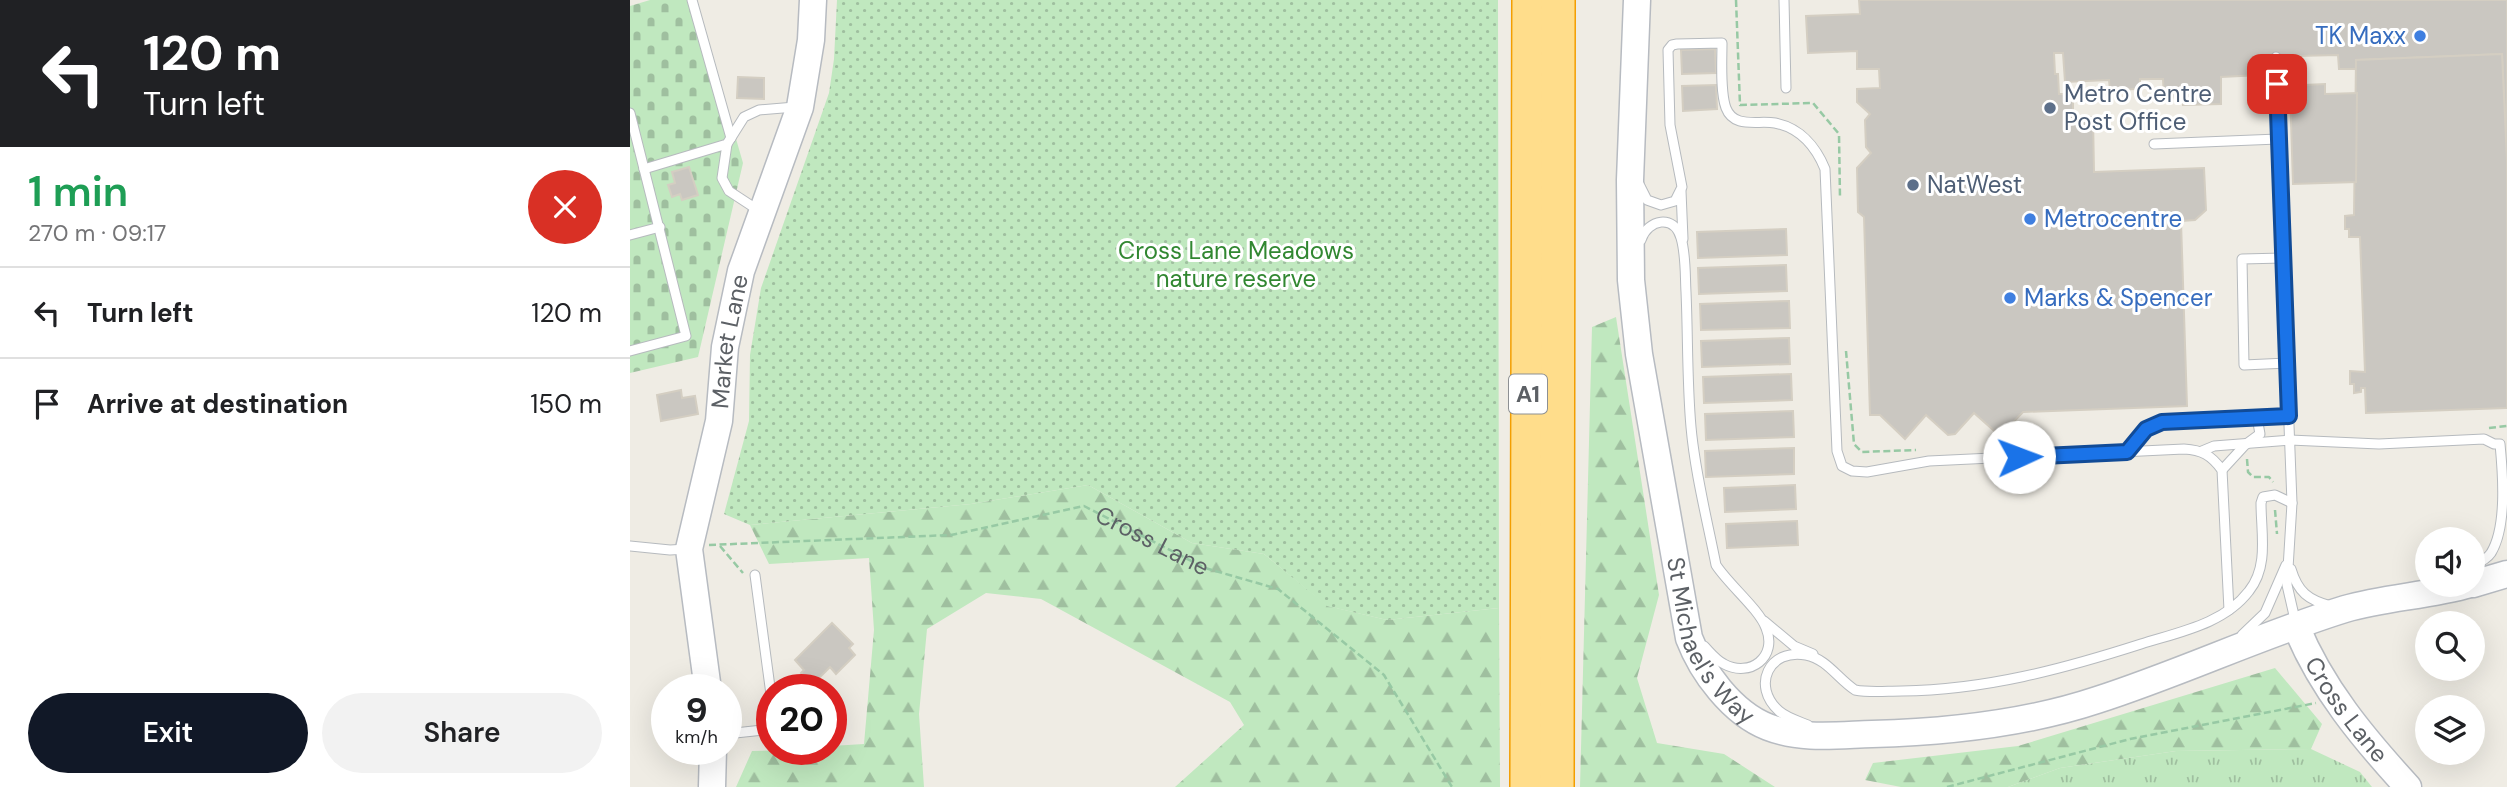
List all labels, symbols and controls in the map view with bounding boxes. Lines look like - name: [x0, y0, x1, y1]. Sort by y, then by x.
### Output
- place label: TK Maxx: [2315, 20, 2406, 51]
- text: 120 m: [143, 21, 281, 85]
- icon: left: [28, 28, 119, 119]
- marker: TK Maxx: [2412, 28, 2428, 44]
- pin: [2247, 54, 2307, 114]
- icon: arrive: [2258, 65, 2296, 103]
- place label: Metro Centre Post Office: [2064, 78, 2212, 137]
- text: Turn left: [143, 83, 265, 125]
- marker: Metro Centre Post Office: [2042, 100, 2058, 116]
- text: 1 min: [28, 164, 128, 219]
- place label: NatWest: [1927, 169, 2022, 200]
- button: close: [528, 170, 602, 244]
- marker: NatWest: [1905, 177, 1921, 193]
- place label: Metrocentre: [2044, 203, 2182, 234]
- marker: Metrocentre: [2022, 211, 2038, 227]
- text: 270 m · 09:17: [28, 218, 166, 248]
- park label: Cross Lane Meadows nature reserve: [1118, 235, 1354, 294]
- street label: Market Lane: [704, 271, 755, 410]
- place label: Marks & Spencer: [2024, 282, 2213, 313]
- marker: Marks & Spencer: [2002, 290, 2018, 306]
- icon: left: [28, 294, 66, 332]
- text: Turn left: [87, 296, 194, 330]
- text: 120 m: [531, 296, 602, 330]
- road number: A1: [1509, 374, 1547, 414]
- icon: arrive: [28, 385, 66, 423]
- text: Arrive at destination: [87, 387, 348, 421]
- text: 150 m: [530, 387, 602, 421]
- position arrow: [1982, 420, 2056, 494]
- street label: Cross Lane: [1090, 499, 1215, 582]
- map controls: [2415, 527, 2485, 765]
- button: sound: [2415, 527, 2485, 597]
- street label: St Michael's Way: [1660, 555, 1761, 731]
- button: search: [2415, 611, 2485, 681]
- street label: Cross Lane: [2298, 651, 2395, 769]
- speed limit sign: 20: [756, 674, 847, 765]
- text: 9: [685, 687, 708, 733]
- button: Exit: [28, 693, 308, 773]
- button: Share: [322, 693, 602, 773]
- button: layers: [2415, 695, 2485, 765]
- text: km/h: [675, 725, 718, 749]

